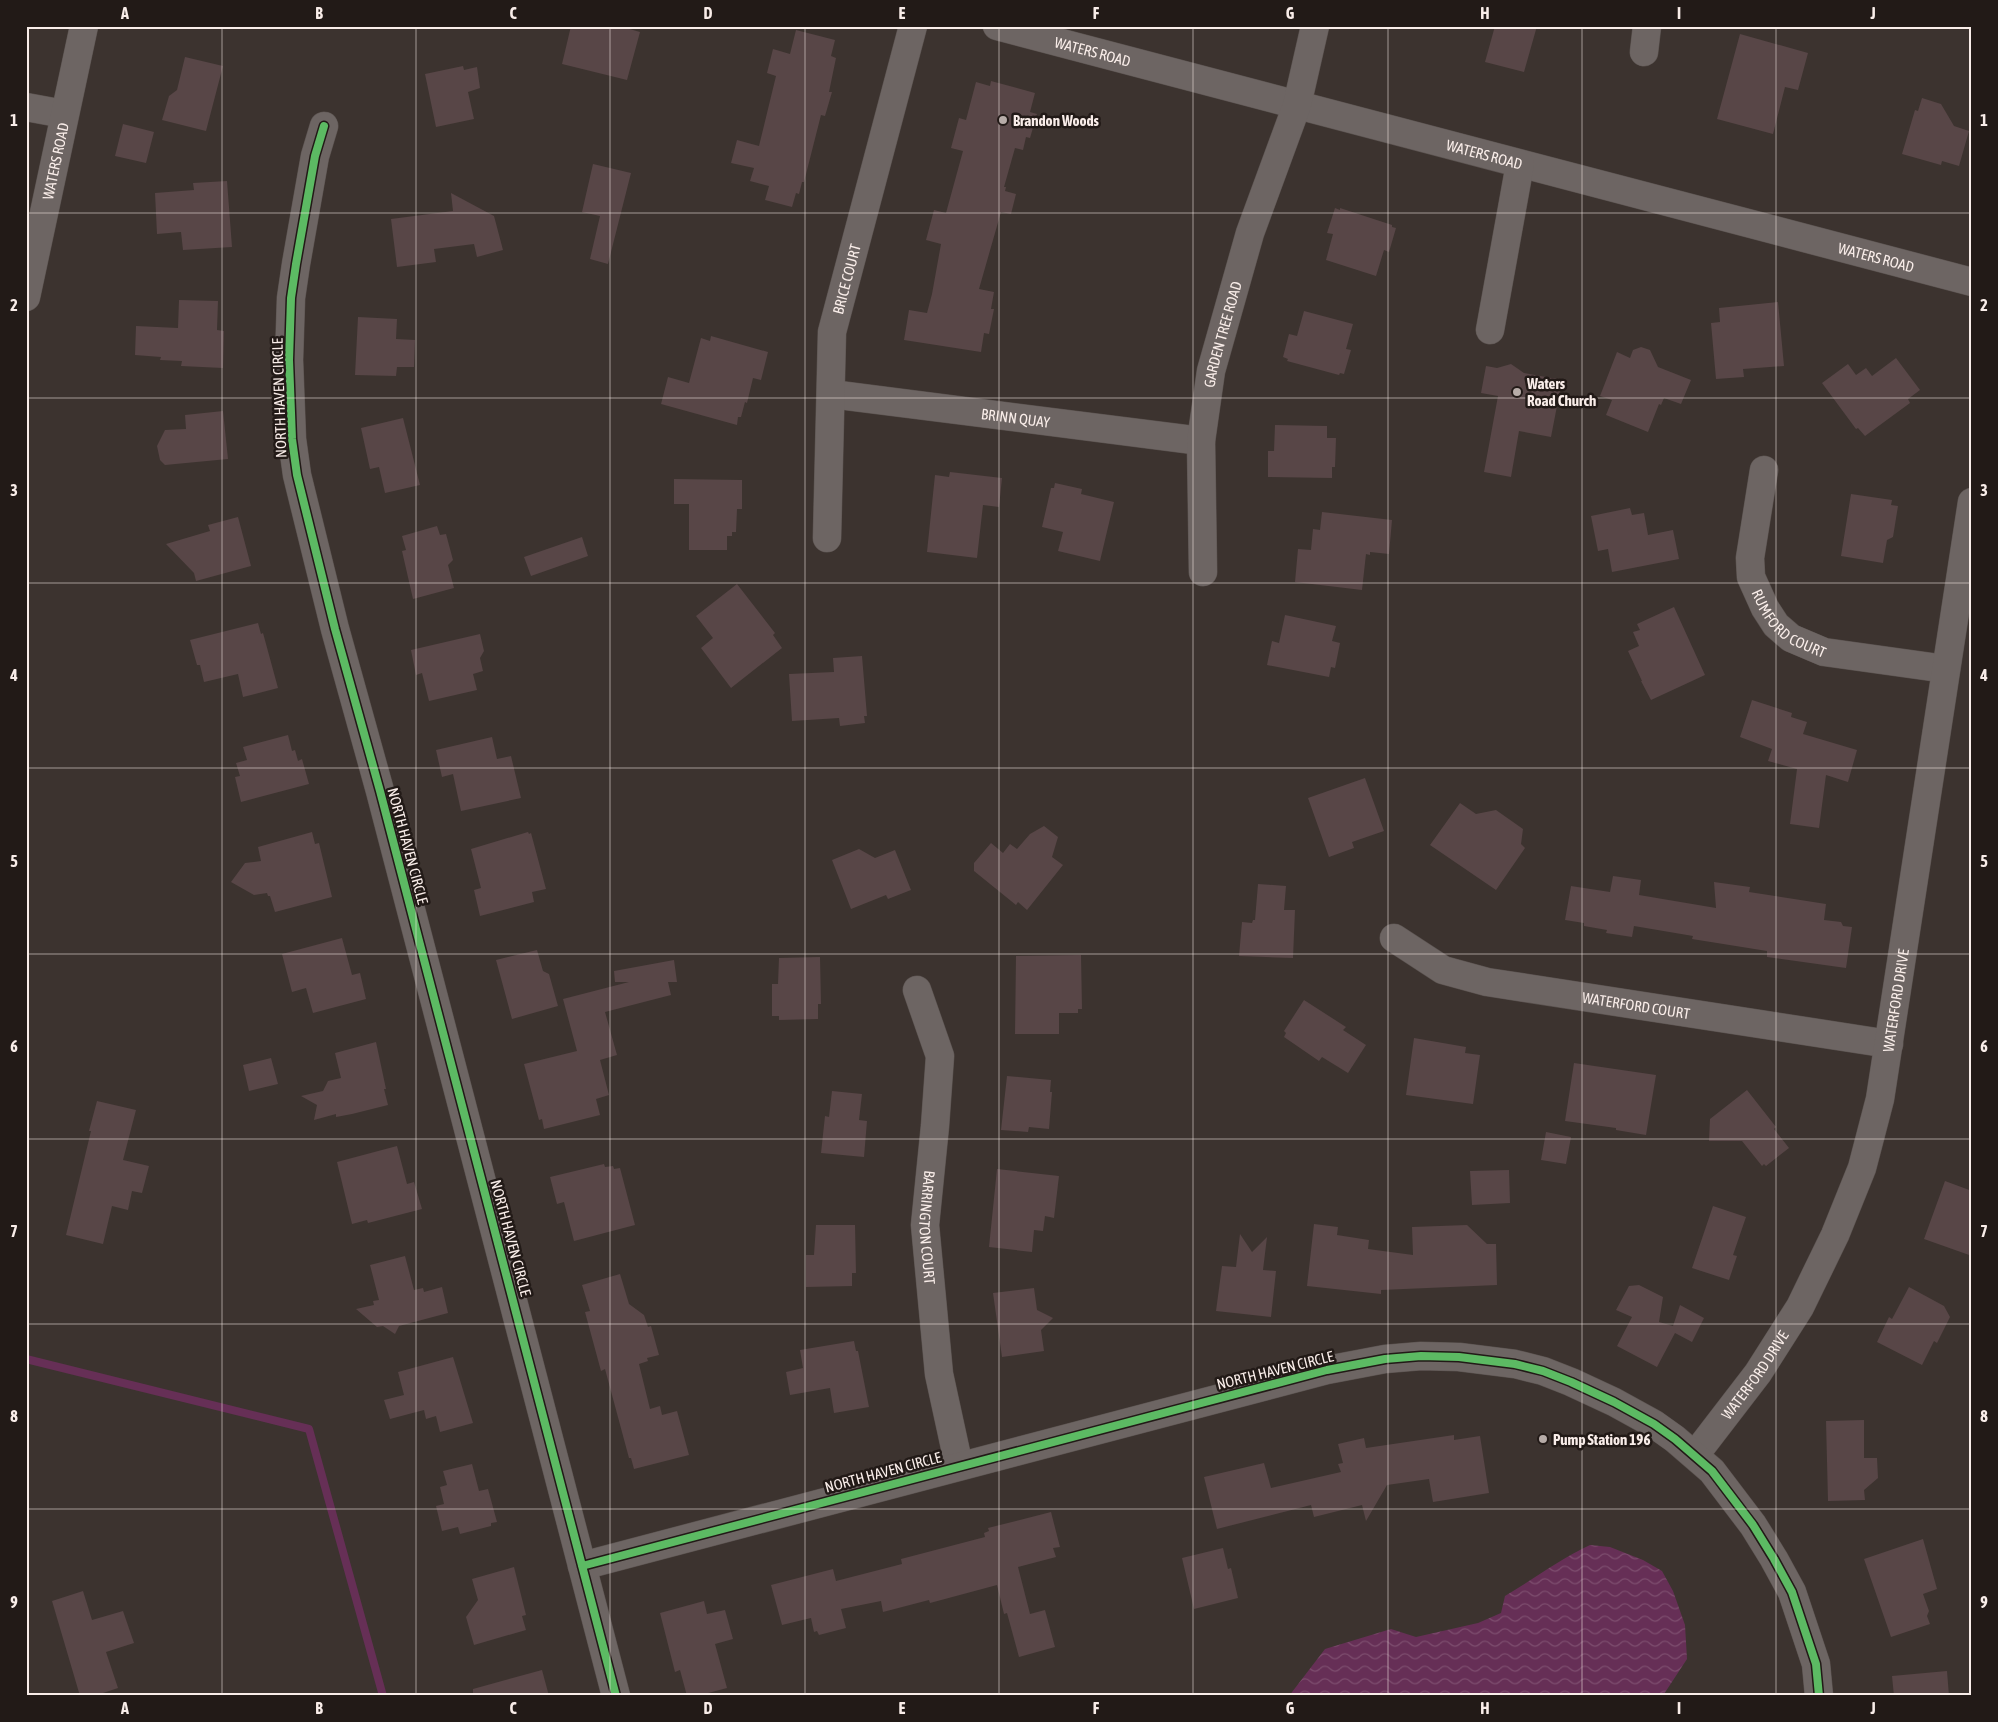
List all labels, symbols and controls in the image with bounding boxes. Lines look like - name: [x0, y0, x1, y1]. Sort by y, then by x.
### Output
- text: A: [120, 4, 129, 22]
- text: B: [315, 4, 323, 22]
- text: C: [509, 4, 517, 22]
- text: D: [704, 4, 713, 22]
- text: E: [899, 4, 906, 22]
- text: F: [1093, 4, 1100, 22]
- text: G: [1286, 4, 1295, 22]
- text: H: [1480, 4, 1490, 22]
- text: I: [1677, 4, 1681, 22]
- text: J: [1869, 4, 1876, 22]
- street label: WATERS ROAD: [1053, 33, 1133, 69]
- text: 1: [10, 111, 18, 129]
- text: 1: [1980, 111, 1988, 129]
- place label: Brandon Woods: [1013, 112, 1100, 129]
- marker: Brandon Woods: [997, 114, 1009, 126]
- street label: WATERS ROAD: [39, 121, 72, 201]
- street label: WATERS ROAD: [1445, 136, 1524, 172]
- street label: WATERS ROAD: [1836, 239, 1916, 275]
- street label: BRICE COURT: [829, 242, 864, 316]
- street label: GARDEN TREE ROAD: [1200, 279, 1244, 388]
- text: 2: [10, 296, 18, 314]
- text: 2: [1980, 296, 1988, 314]
- street label: NORTH HAVEN CIRCLE: [268, 337, 290, 458]
- place label: Waters Road Church: [1526, 375, 1596, 409]
- marker: Waters Road Church: [1511, 386, 1523, 398]
- street label: BRINN QUAY: [980, 405, 1051, 430]
- text: 3: [10, 481, 18, 499]
- text: 3: [1980, 481, 1988, 499]
- street label: RUMFORD COURT: [1749, 586, 1829, 661]
- text: 4: [9, 666, 18, 684]
- text: 4: [1979, 666, 1988, 684]
- street label: NORTH HAVEN CIRCLE: [384, 786, 432, 907]
- text: 5: [10, 852, 18, 870]
- text: 5: [1980, 852, 1988, 870]
- street label: WATERFORD DRIVE: [1879, 947, 1912, 1053]
- street label: WATERFORD COURT: [1581, 988, 1692, 1022]
- text: 6: [10, 1037, 18, 1055]
- text: 6: [1980, 1037, 1988, 1055]
- street label: BARRINGTON COURT: [916, 1170, 939, 1286]
- street label: NORTH HAVEN CIRCLE: [487, 1178, 535, 1299]
- text: 7: [10, 1222, 18, 1240]
- text: 7: [1980, 1222, 1988, 1240]
- street label: WATERFORD DRIVE: [1717, 1327, 1792, 1422]
- street label: NORTH HAVEN CIRCLE: [1215, 1347, 1336, 1393]
- text: 8: [10, 1407, 18, 1425]
- text: 8: [1980, 1407, 1988, 1425]
- place label: Pump Station 196: [1553, 1431, 1650, 1448]
- marker: Pump Station 196: [1537, 1433, 1549, 1445]
- street label: NORTH HAVEN CIRCLE: [823, 1448, 944, 1496]
- text: 9: [10, 1593, 18, 1611]
- text: 9: [1980, 1593, 1988, 1611]
- text: A: [120, 1699, 129, 1717]
- text: B: [315, 1699, 323, 1717]
- text: C: [509, 1699, 517, 1717]
- text: D: [704, 1699, 713, 1717]
- text: E: [899, 1699, 906, 1717]
- text: F: [1093, 1699, 1100, 1717]
- text: G: [1286, 1699, 1295, 1717]
- text: H: [1480, 1699, 1490, 1717]
- text: I: [1677, 1699, 1681, 1717]
- text: J: [1869, 1699, 1876, 1717]

